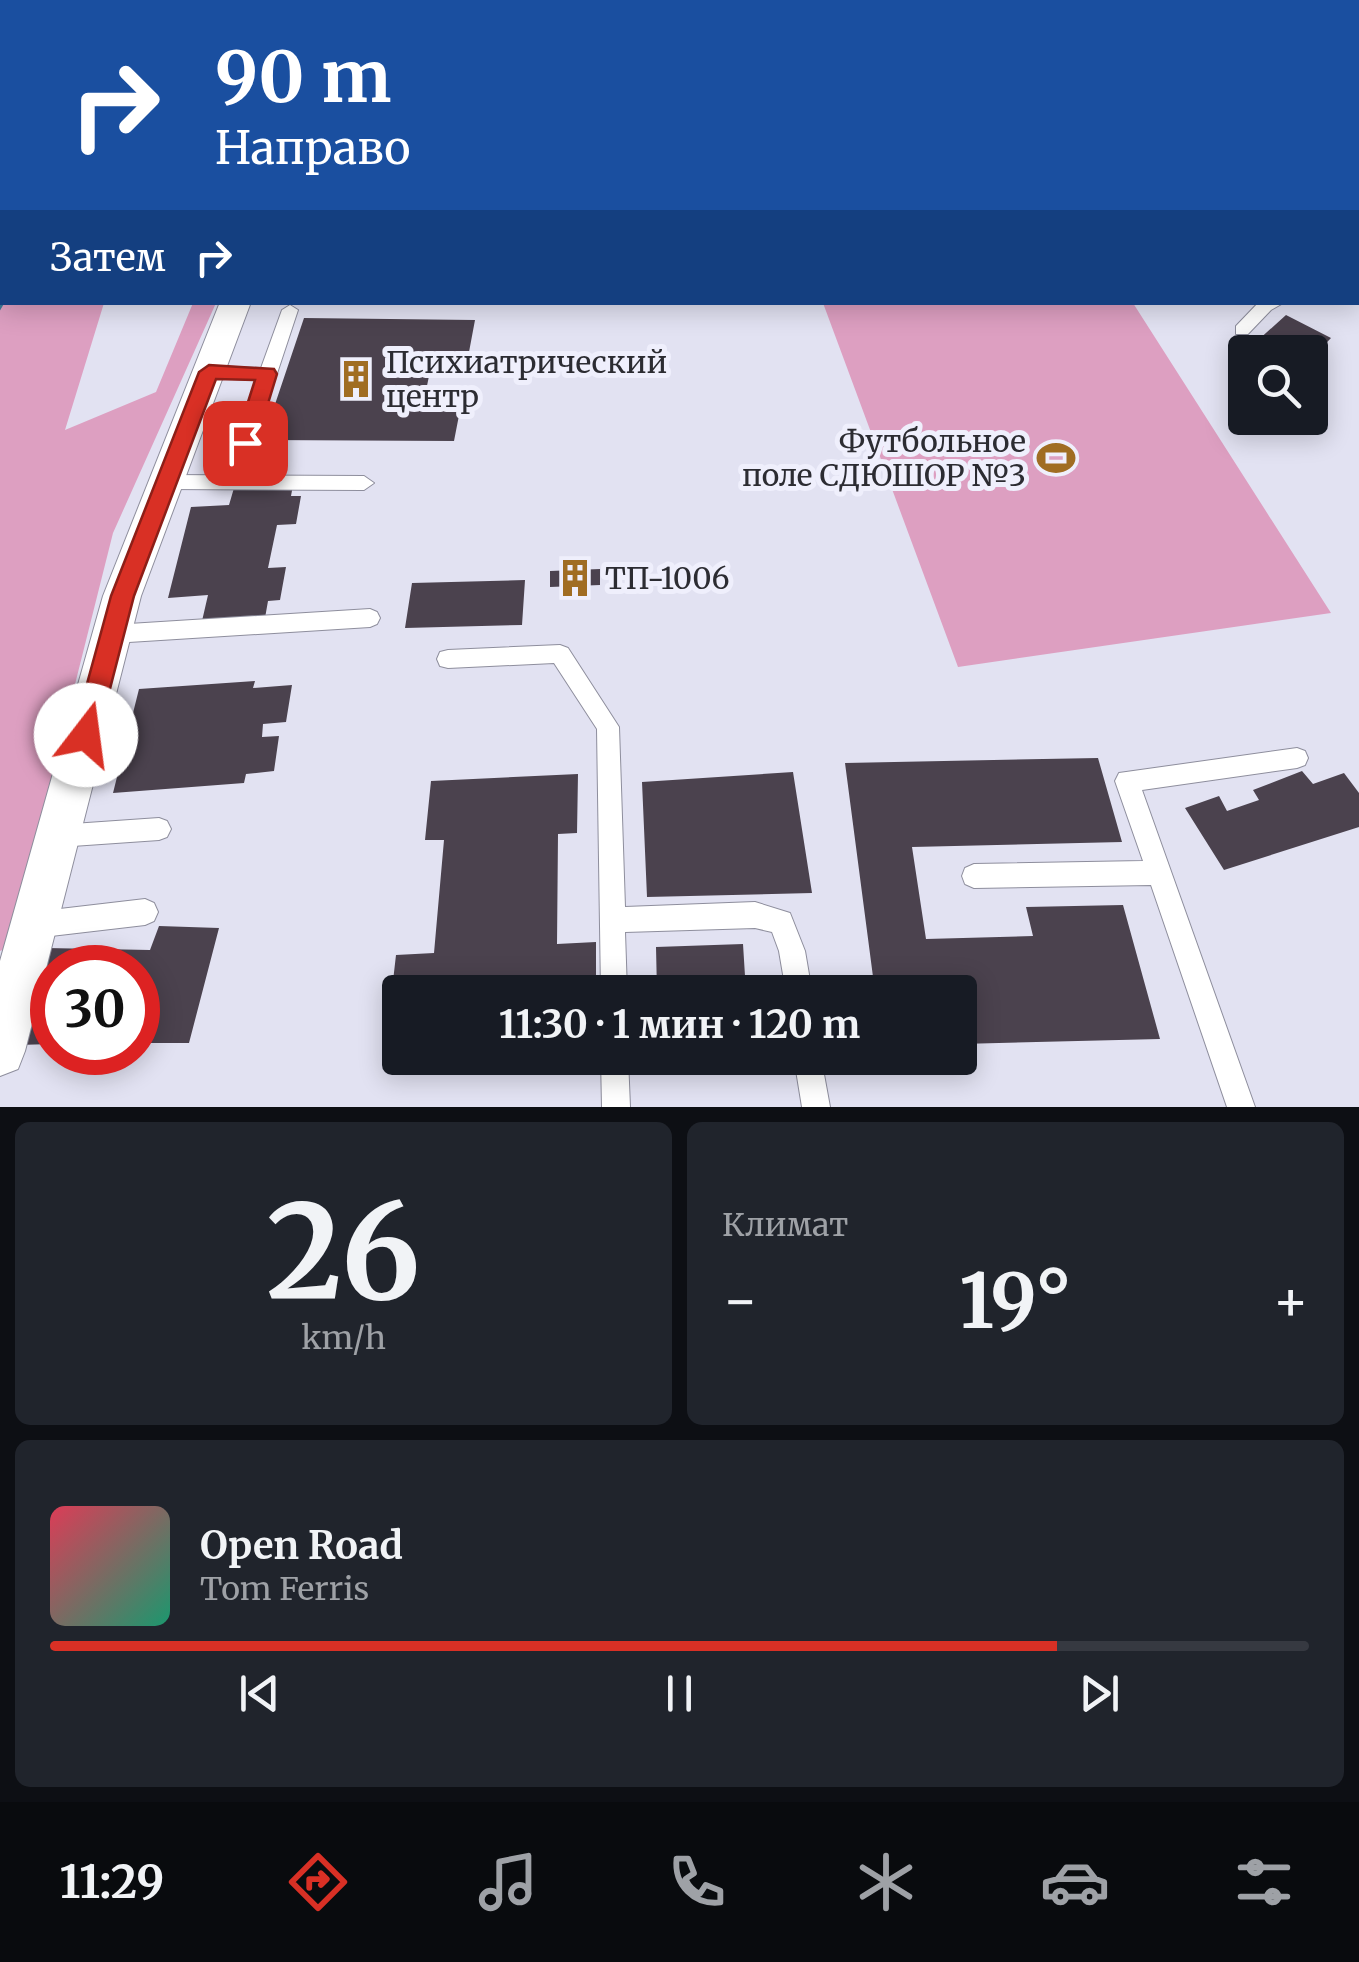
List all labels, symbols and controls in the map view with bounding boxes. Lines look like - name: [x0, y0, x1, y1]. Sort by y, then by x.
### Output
- text: 90 m: [215, 33, 392, 121]
- icon: right: [50, 40, 180, 170]
- text: Направо: [215, 120, 411, 176]
- icon: right: [186, 230, 241, 285]
- text: Затем: [50, 234, 166, 281]
- map controls: [1228, 335, 1328, 435]
- button: search: [1228, 335, 1328, 435]
- place label: Психиатрический центр: [386, 343, 667, 415]
- building icon: Психиатрический центр: [335, 358, 377, 400]
- pin: [203, 401, 288, 486]
- icon: arrive: [218, 416, 273, 471]
- place label: Футбольное поле СДЮШОР №3: [742, 422, 1026, 494]
- sports icon: Футбольное поле СДЮШОР №3: [1035, 437, 1077, 479]
- building icon: ТП-1006: [554, 557, 596, 599]
- place label: ТП-1006: [605, 559, 730, 597]
- position arrow: [34, 683, 138, 787]
- speed limit sign: 30: [30, 945, 160, 1075]
- text: 11:30 · 1 мин · 120 m: [499, 1001, 860, 1048]
- text: 26: [266, 1171, 421, 1334]
- text: Климат: [722, 1205, 848, 1245]
- text: 19°: [959, 1254, 1072, 1348]
- text: −: [722, 1266, 759, 1335]
- text: +: [1272, 1266, 1309, 1335]
- text: km/h: [301, 1318, 386, 1358]
- text: Open Road: [200, 1522, 403, 1569]
- text: Tom Ferris: [200, 1569, 369, 1609]
- icon: previous: [232, 1666, 287, 1721]
- icon: pause: [652, 1666, 707, 1721]
- icon: next: [1072, 1666, 1127, 1721]
- icon: directions: [283, 1847, 353, 1917]
- icon: music: [473, 1847, 543, 1917]
- icon: phone: [662, 1847, 732, 1917]
- icon: climate: [851, 1847, 921, 1917]
- icon: car: [1040, 1847, 1110, 1917]
- icon: filters: [1229, 1847, 1299, 1917]
- text: 11:29: [60, 1854, 164, 1910]

